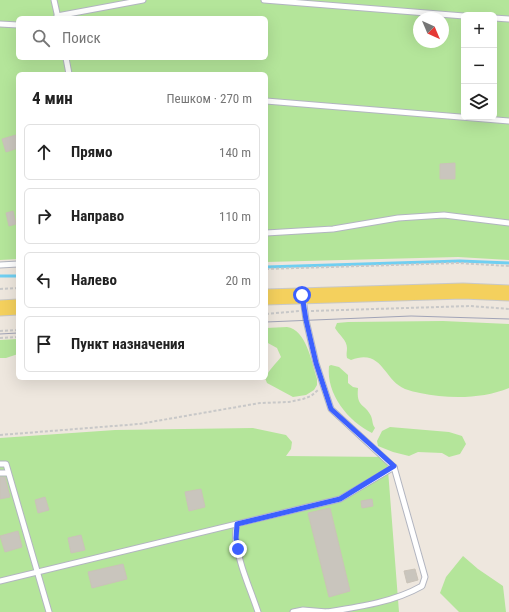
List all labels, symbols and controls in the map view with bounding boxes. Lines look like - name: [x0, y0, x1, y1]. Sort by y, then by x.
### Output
- north arrow: [413, 12, 449, 48]
- map controls: [461, 12, 497, 120]
- button: +: [461, 12, 497, 48]
- search box: [16, 16, 268, 60]
- icon: search: [30, 27, 52, 49]
- text: Поиск: [62, 29, 101, 47]
- button: −: [461, 48, 497, 84]
- button: layers: [461, 84, 497, 120]
- text: 4 мин: [32, 88, 73, 108]
- text: Пешком · 270 m: [166, 91, 252, 106]
- icon: ahead: [33, 141, 55, 163]
- text: Прямо: [71, 143, 112, 161]
- text: 140 m: [219, 145, 251, 160]
- icon: right: [33, 205, 55, 227]
- text: Направо: [71, 207, 124, 225]
- text: 110 m: [219, 209, 251, 224]
- icon: left: [33, 269, 55, 291]
- text: Налево: [71, 271, 117, 289]
- text: 20 m: [225, 273, 251, 288]
- route start: [293, 286, 311, 304]
- icon: arrive: [33, 333, 55, 355]
- text: Пункт назначения: [71, 335, 185, 353]
- route end: [229, 540, 247, 558]

